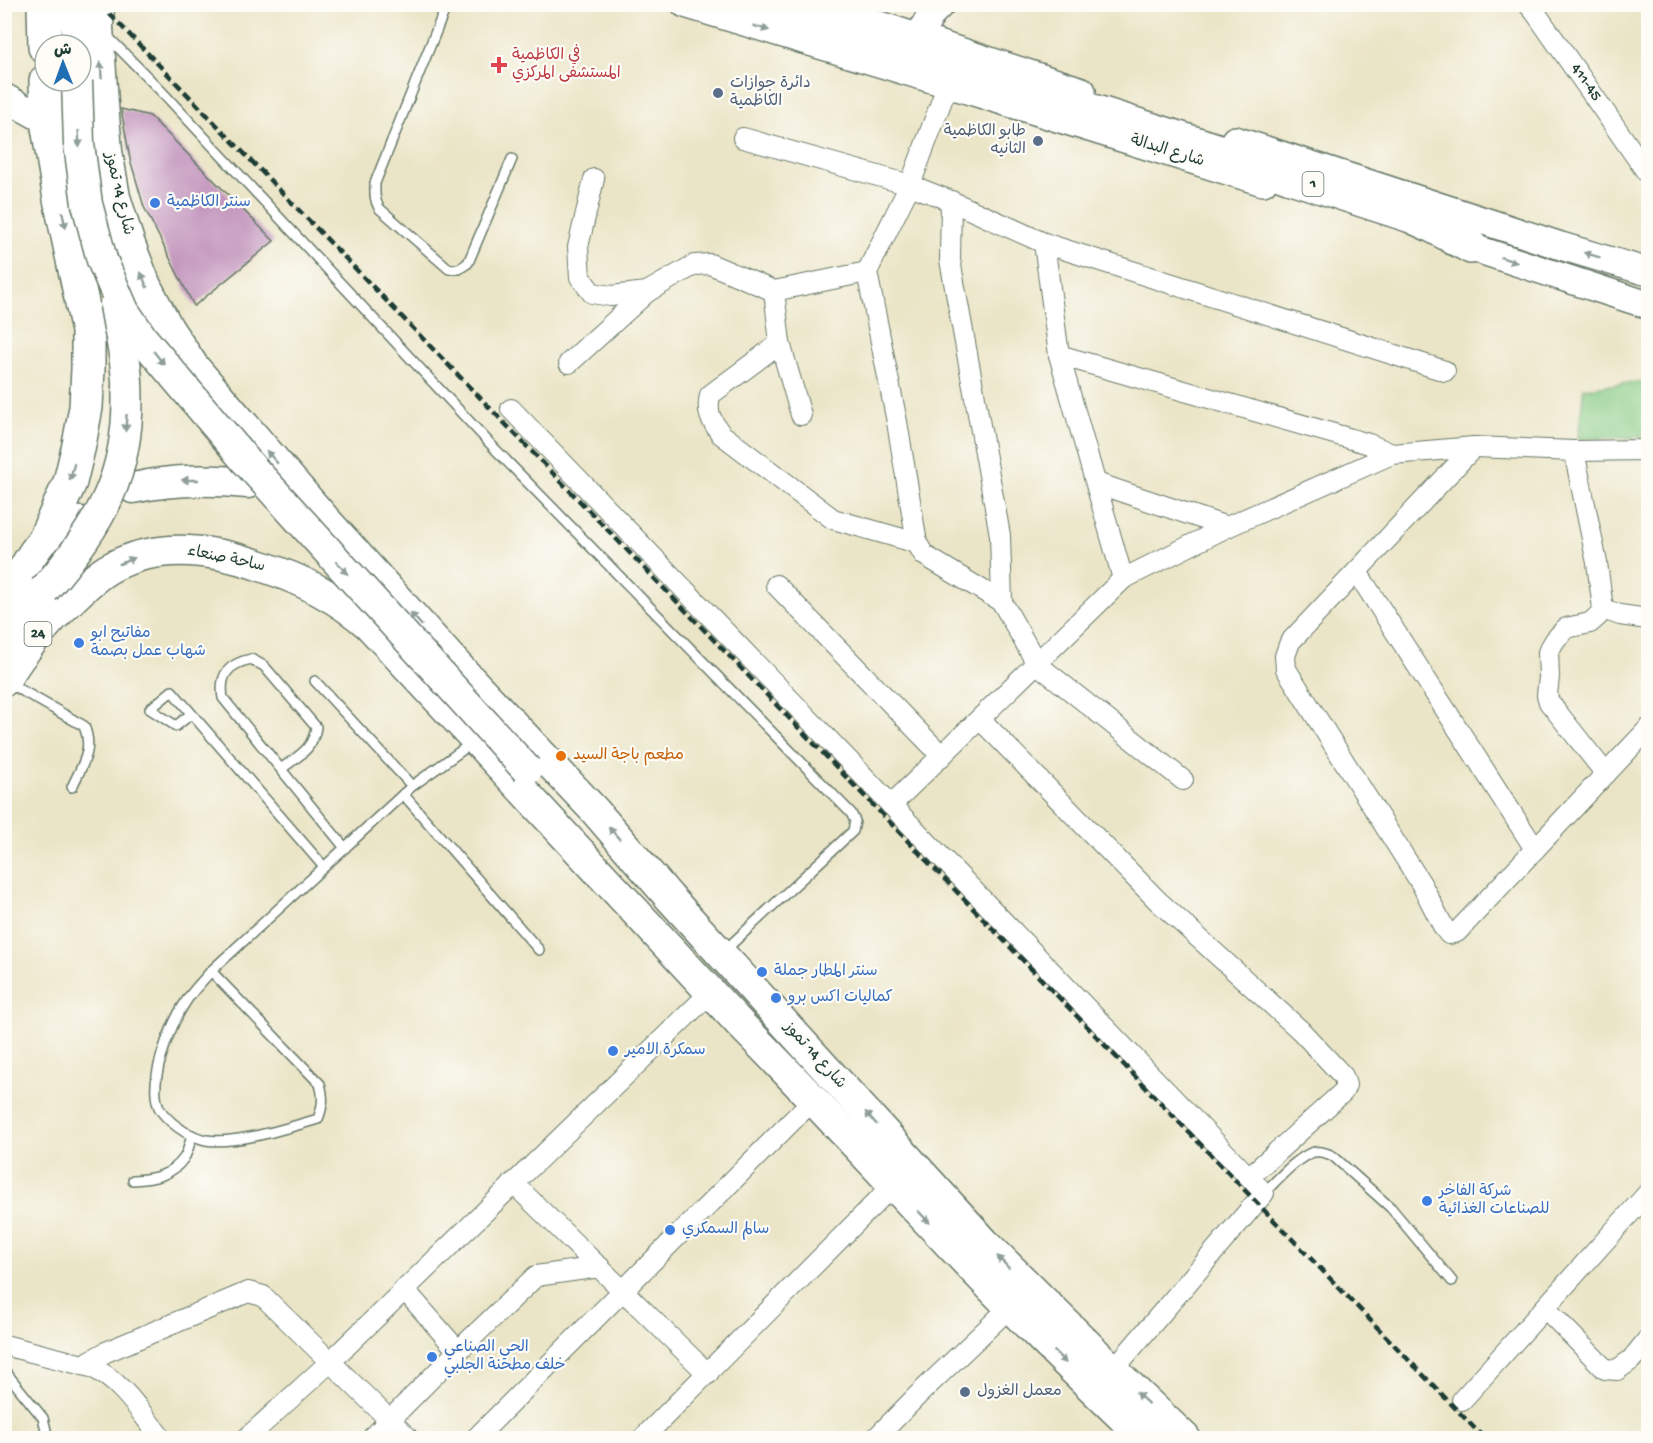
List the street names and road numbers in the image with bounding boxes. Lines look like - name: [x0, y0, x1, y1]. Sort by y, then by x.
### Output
- street label: 411-45: [1565, 61, 1605, 105]
- street label: شارع البدالة: [1128, 131, 1207, 172]
- street label: شارع 14 تموز: [99, 149, 137, 237]
- road number: 1: [1302, 172, 1324, 196]
- street label: ساحة صنعاء: [185, 542, 267, 578]
- road number: 24: [24, 622, 51, 646]
- street label: شارع 14 تموز: [777, 1017, 849, 1094]

